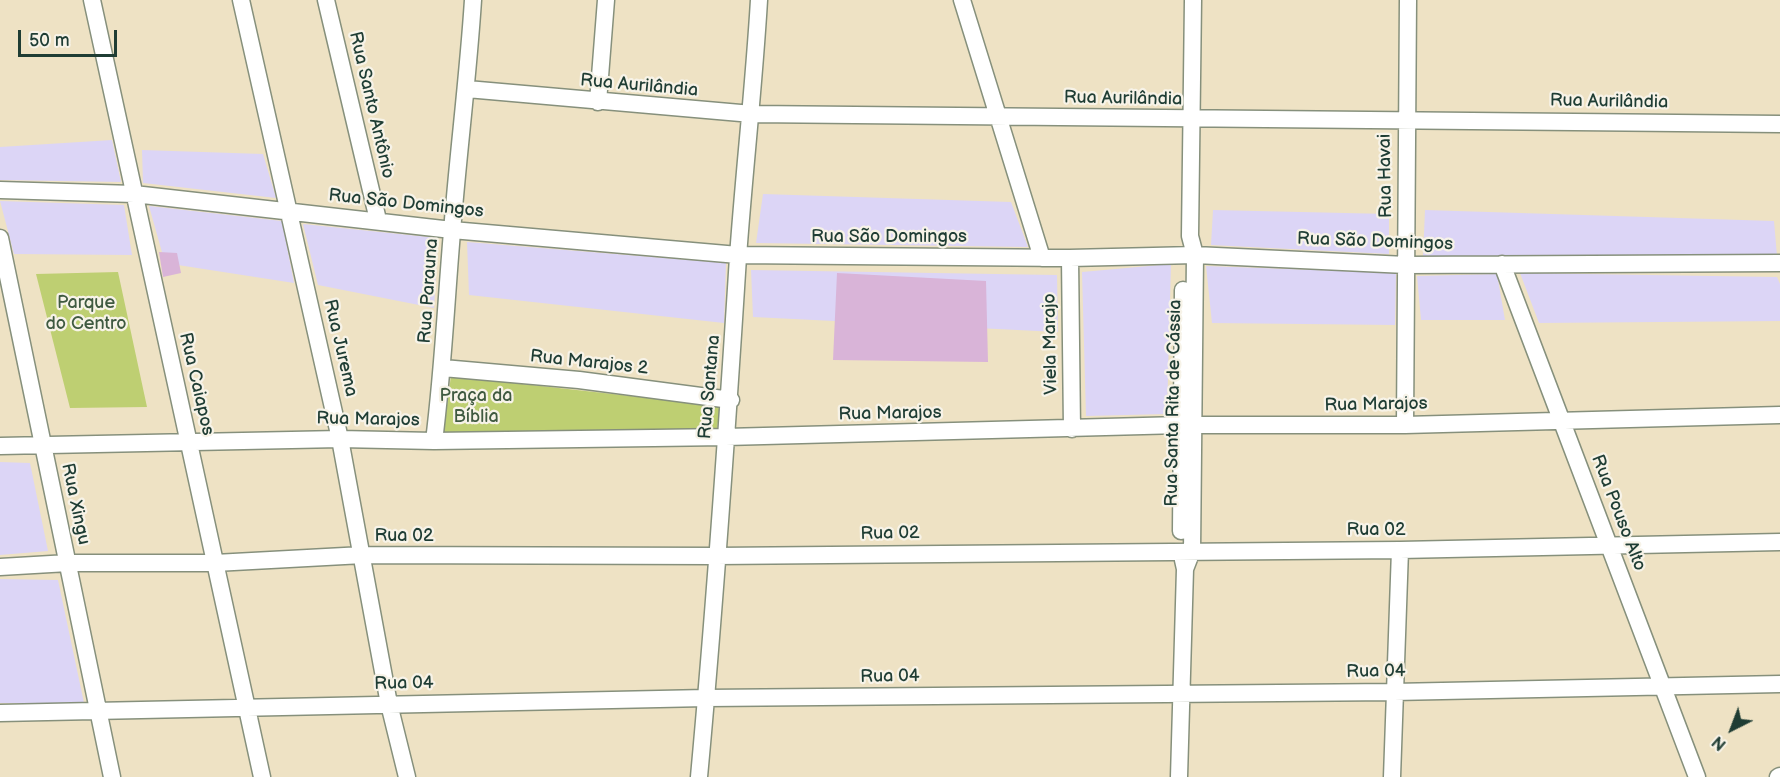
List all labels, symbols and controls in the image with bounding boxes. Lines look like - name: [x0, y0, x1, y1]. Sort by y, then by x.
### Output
- scale bar: [21, 18, 120, 56]
- street label: Rua Santo Antônio: [344, 29, 398, 181]
- text: 50 m: [29, 30, 70, 51]
- street label: Rua Aurilândia: [579, 70, 699, 102]
- street label: Rua Aurilândia: [1064, 87, 1182, 111]
- street label: Rua Aurilândia: [1550, 90, 1668, 114]
- street label: Rua Havai: [1374, 134, 1398, 218]
- street label: Rua São Domingos: [327, 185, 485, 223]
- street label: Rua São Domingos: [811, 226, 967, 248]
- street label: Rua São Domingos: [1297, 228, 1453, 256]
- street label: Rua Parauna: [415, 238, 443, 344]
- park label: Parque do Centro: [46, 292, 126, 334]
- street label: Viela Marajo: [1039, 293, 1063, 395]
- street label: Rua Jurema: [318, 297, 362, 399]
- street label: Rua Santa Rita de Cássia: [1161, 299, 1187, 507]
- street label: Rua Caiapos: [174, 330, 218, 438]
- street label: Rua Santana: [695, 334, 725, 440]
- street label: Rua Marajos 2: [529, 346, 649, 380]
- park label: Praça da Bíblia: [440, 385, 512, 428]
- street label: Rua Marajos: [1324, 393, 1428, 417]
- street label: Rua Marajos: [838, 402, 942, 426]
- street label: Rua Marajos: [316, 408, 420, 432]
- street label: Rua Pouso Alto: [1586, 452, 1650, 574]
- street label: Rua Xingu: [56, 461, 94, 547]
- street label: Rua 02: [1346, 519, 1406, 541]
- street label: Rua 02: [860, 523, 920, 545]
- street label: Rua 02: [374, 525, 434, 547]
- street label: Rua 04: [1346, 661, 1406, 683]
- street label: Rua 04: [860, 666, 920, 688]
- street label: Rua 04: [374, 673, 434, 695]
- north arrow: [1702, 699, 1762, 759]
- text: N: [1709, 732, 1730, 754]

